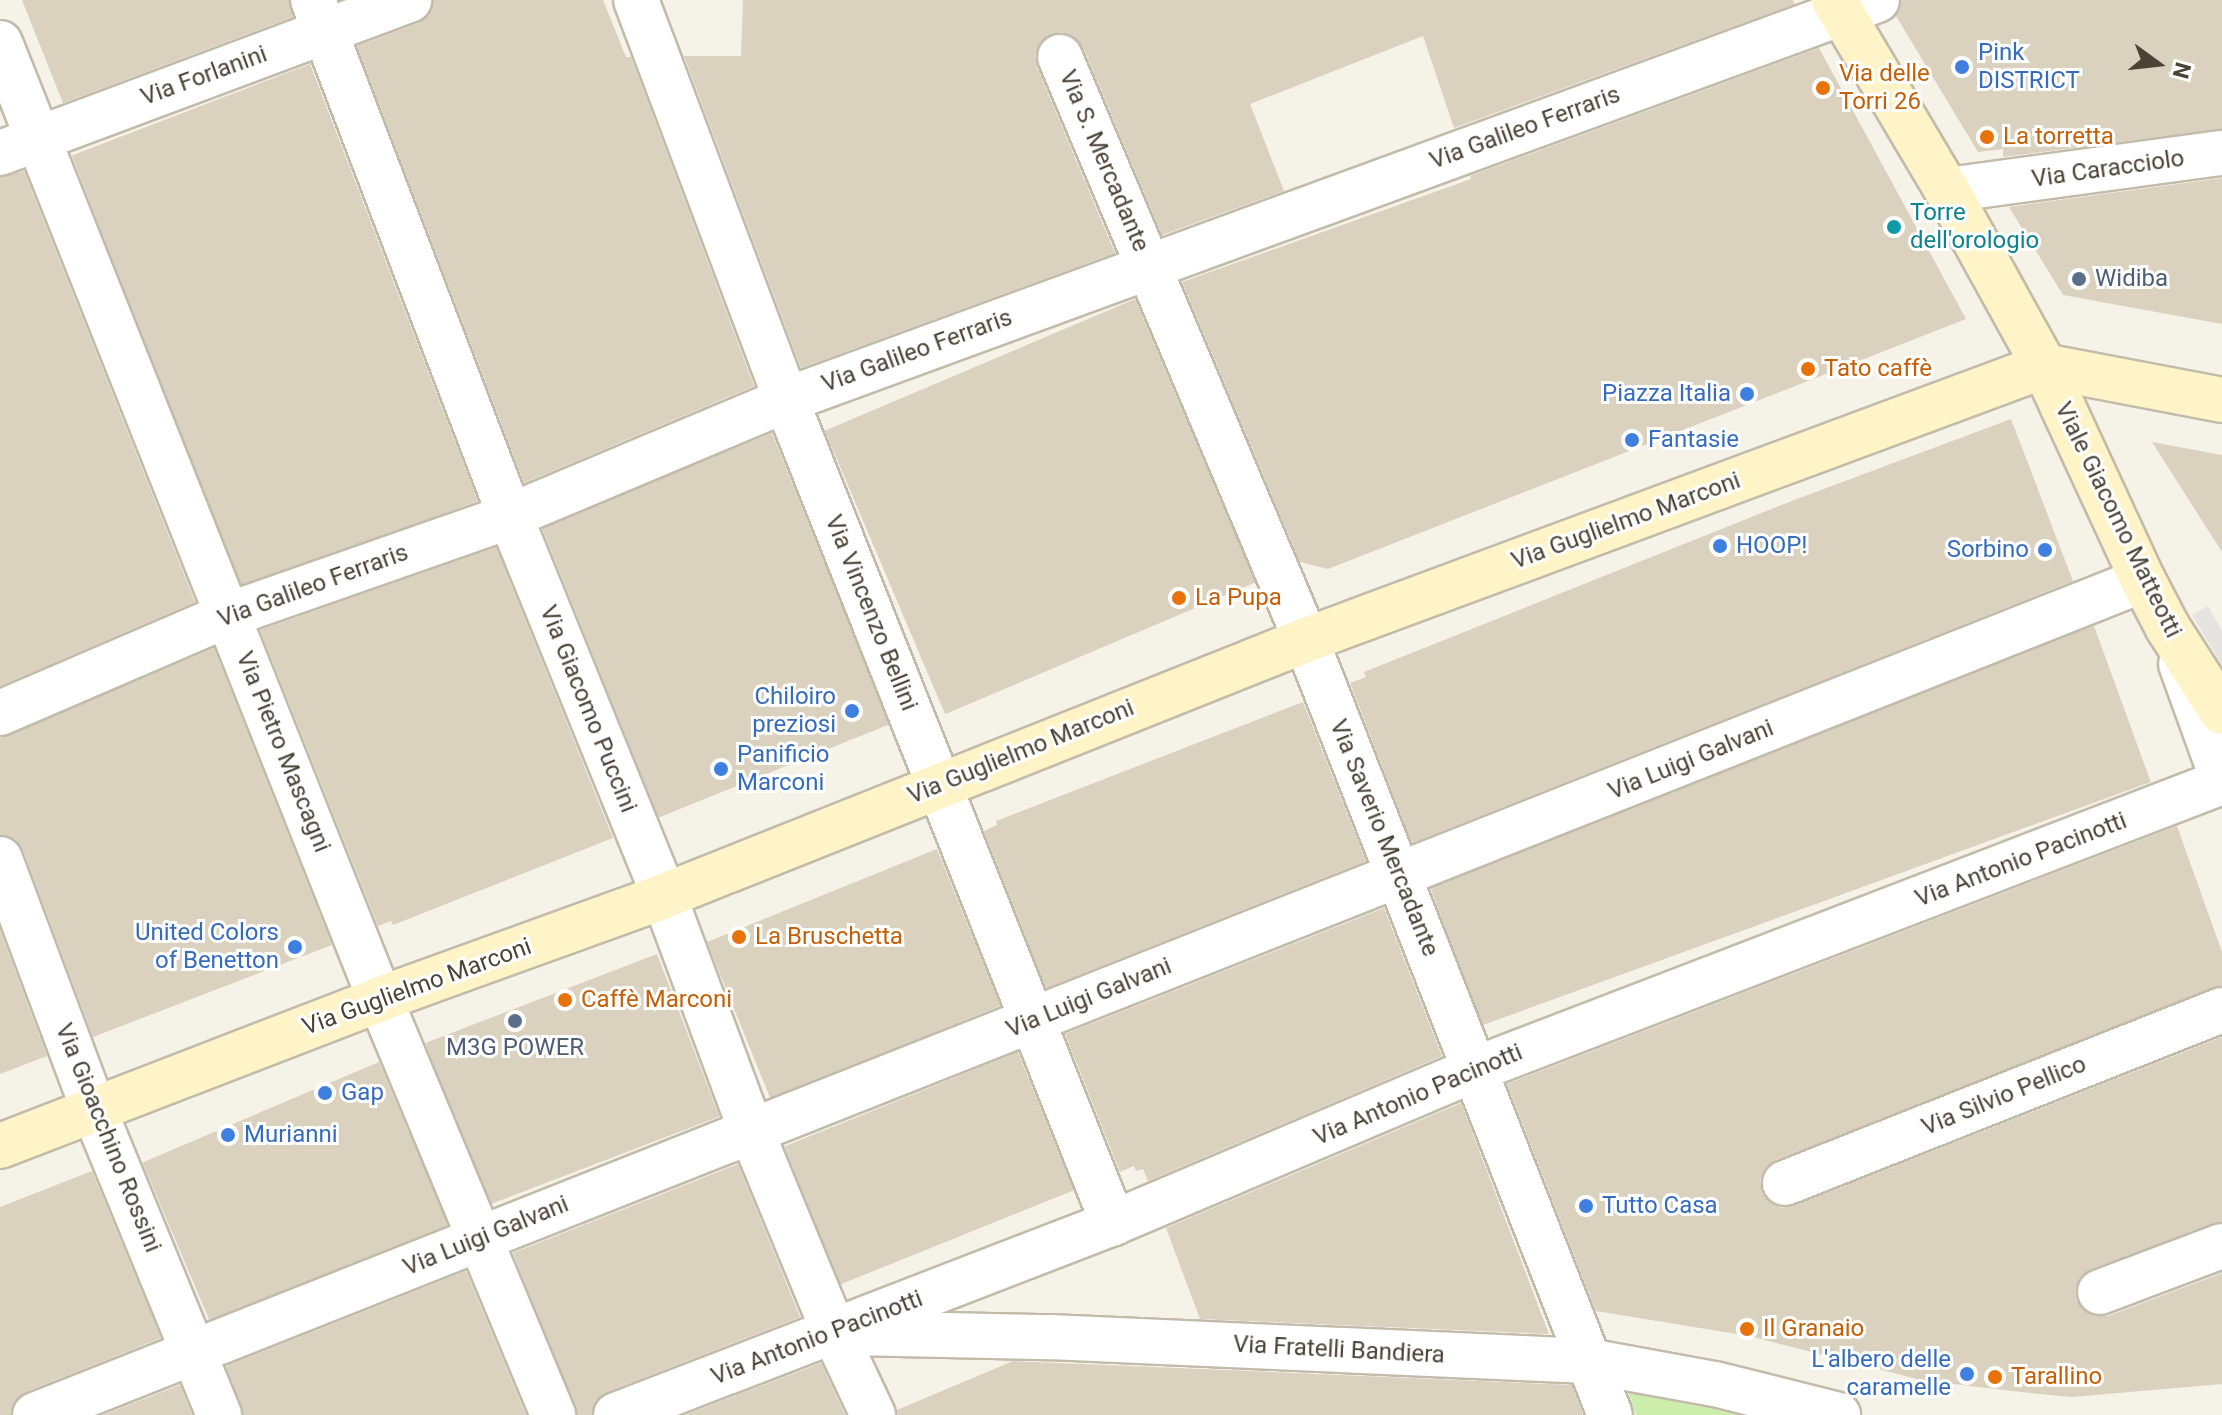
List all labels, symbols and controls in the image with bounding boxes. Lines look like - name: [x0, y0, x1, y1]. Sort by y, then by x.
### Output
- north arrow: [2118, 24, 2198, 104]
- place label: Pink DISTRICT: [1978, 39, 2080, 95]
- street label: Via Forlanini: [137, 40, 271, 112]
- marker: Pink DISTRICT: [1953, 58, 1971, 76]
- place label: Via delle Torri 26: [1839, 60, 1930, 116]
- text: N: [2168, 60, 2196, 81]
- street label: Via S. Mercadante: [1053, 66, 1155, 256]
- marker: Via delle Torri 26: [1814, 79, 1832, 97]
- street label: Via Galileo Ferraris: [1426, 80, 1624, 176]
- place label: La torretta: [2003, 123, 2114, 151]
- marker: La torretta: [1978, 128, 1996, 146]
- street label: Via Caracciolo: [2030, 144, 2186, 194]
- place label: Torre dell'orologio: [1910, 199, 2039, 255]
- marker: Torre dell'orologio: [1885, 218, 1903, 236]
- place label: Widiba: [2095, 265, 2168, 293]
- marker: Widiba: [2070, 270, 2088, 288]
- street label: Via Galileo Ferraris: [818, 303, 1016, 399]
- place label: Tato caffè: [1824, 355, 1932, 383]
- marker: Tato caffè: [1799, 360, 1817, 378]
- place label: Piazza Italia: [1602, 380, 1731, 408]
- marker: Piazza Italia: [1738, 385, 1756, 403]
- street label: Viale Giacomo Matteotti: [2048, 398, 2188, 642]
- place label: Fantasie: [1648, 426, 1739, 454]
- marker: Fantasie: [1623, 431, 1641, 449]
- street label: Via Guglielmo Marconi: [1508, 466, 1744, 576]
- street label: Via Vincenzo Bellini: [819, 511, 923, 715]
- place label: HOOP!: [1736, 532, 1807, 560]
- place label: Sorbino: [1947, 536, 2029, 564]
- marker: HOOP!: [1711, 537, 1729, 555]
- street label: Via Galileo Ferraris: [214, 538, 412, 634]
- marker: Sorbino: [2036, 541, 2054, 559]
- place label: La Pupa: [1195, 584, 1282, 612]
- marker: La Pupa: [1170, 589, 1188, 607]
- street label: Via Giacomo Puccini: [533, 601, 643, 817]
- street label: Via Pietro Mascagni: [230, 647, 336, 857]
- place label: Chiloiro preziosi: [752, 683, 836, 739]
- street label: Via Guglielmo Marconi: [904, 693, 1138, 811]
- marker: Chiloiro preziosi: [843, 702, 861, 720]
- street label: Via Luigi Galvani: [1604, 714, 1778, 806]
- street label: Via Saverio Mercadante: [1323, 715, 1445, 961]
- place label: Panificio Marconi: [737, 741, 830, 797]
- marker: Panificio Marconi: [712, 760, 730, 778]
- street label: Via Antonio Pacinotti: [1911, 806, 2131, 914]
- place label: United Colors of Benetton: [135, 919, 279, 975]
- place label: La Bruschetta: [755, 923, 903, 951]
- marker: La Bruschetta: [730, 928, 748, 946]
- street label: Via Guglielmo Marconi: [299, 932, 535, 1042]
- marker: United Colors of Benetton: [286, 938, 304, 956]
- street label: Via Luigi Galvani: [1002, 952, 1176, 1044]
- place label: Caffè Marconi: [581, 986, 732, 1014]
- marker: Caffè Marconi: [556, 991, 574, 1009]
- marker: M3G POWER: [506, 1012, 524, 1030]
- street label: Via Gioacchino Rossini: [49, 1019, 167, 1257]
- place label: M3G POWER: [446, 1034, 584, 1062]
- street label: Via Antonio Pacinotti: [1309, 1038, 1527, 1152]
- street label: Via Silvio Pellico: [1918, 1050, 2090, 1142]
- place label: Gap: [341, 1079, 384, 1107]
- marker: Gap: [316, 1084, 334, 1102]
- place label: Murianni: [244, 1121, 338, 1149]
- marker: Murianni: [219, 1126, 237, 1144]
- street label: Via Luigi Galvani: [399, 1190, 573, 1282]
- place label: Tutto Casa: [1602, 1192, 1718, 1220]
- marker: Tutto Casa: [1577, 1197, 1595, 1215]
- street label: Via Antonio Pacinotti: [707, 1284, 927, 1392]
- place label: Il Granaio: [1763, 1315, 1864, 1343]
- marker: Il Granaio: [1738, 1320, 1756, 1338]
- street label: Via Fratelli Bandiera: [1232, 1330, 1446, 1370]
- place label: L'albero delle caramelle: [1811, 1346, 1951, 1402]
- place label: Tarallino: [2011, 1363, 2102, 1391]
- marker: L'albero delle caramelle: [1958, 1365, 1976, 1383]
- marker: Tarallino: [1986, 1368, 2004, 1386]

